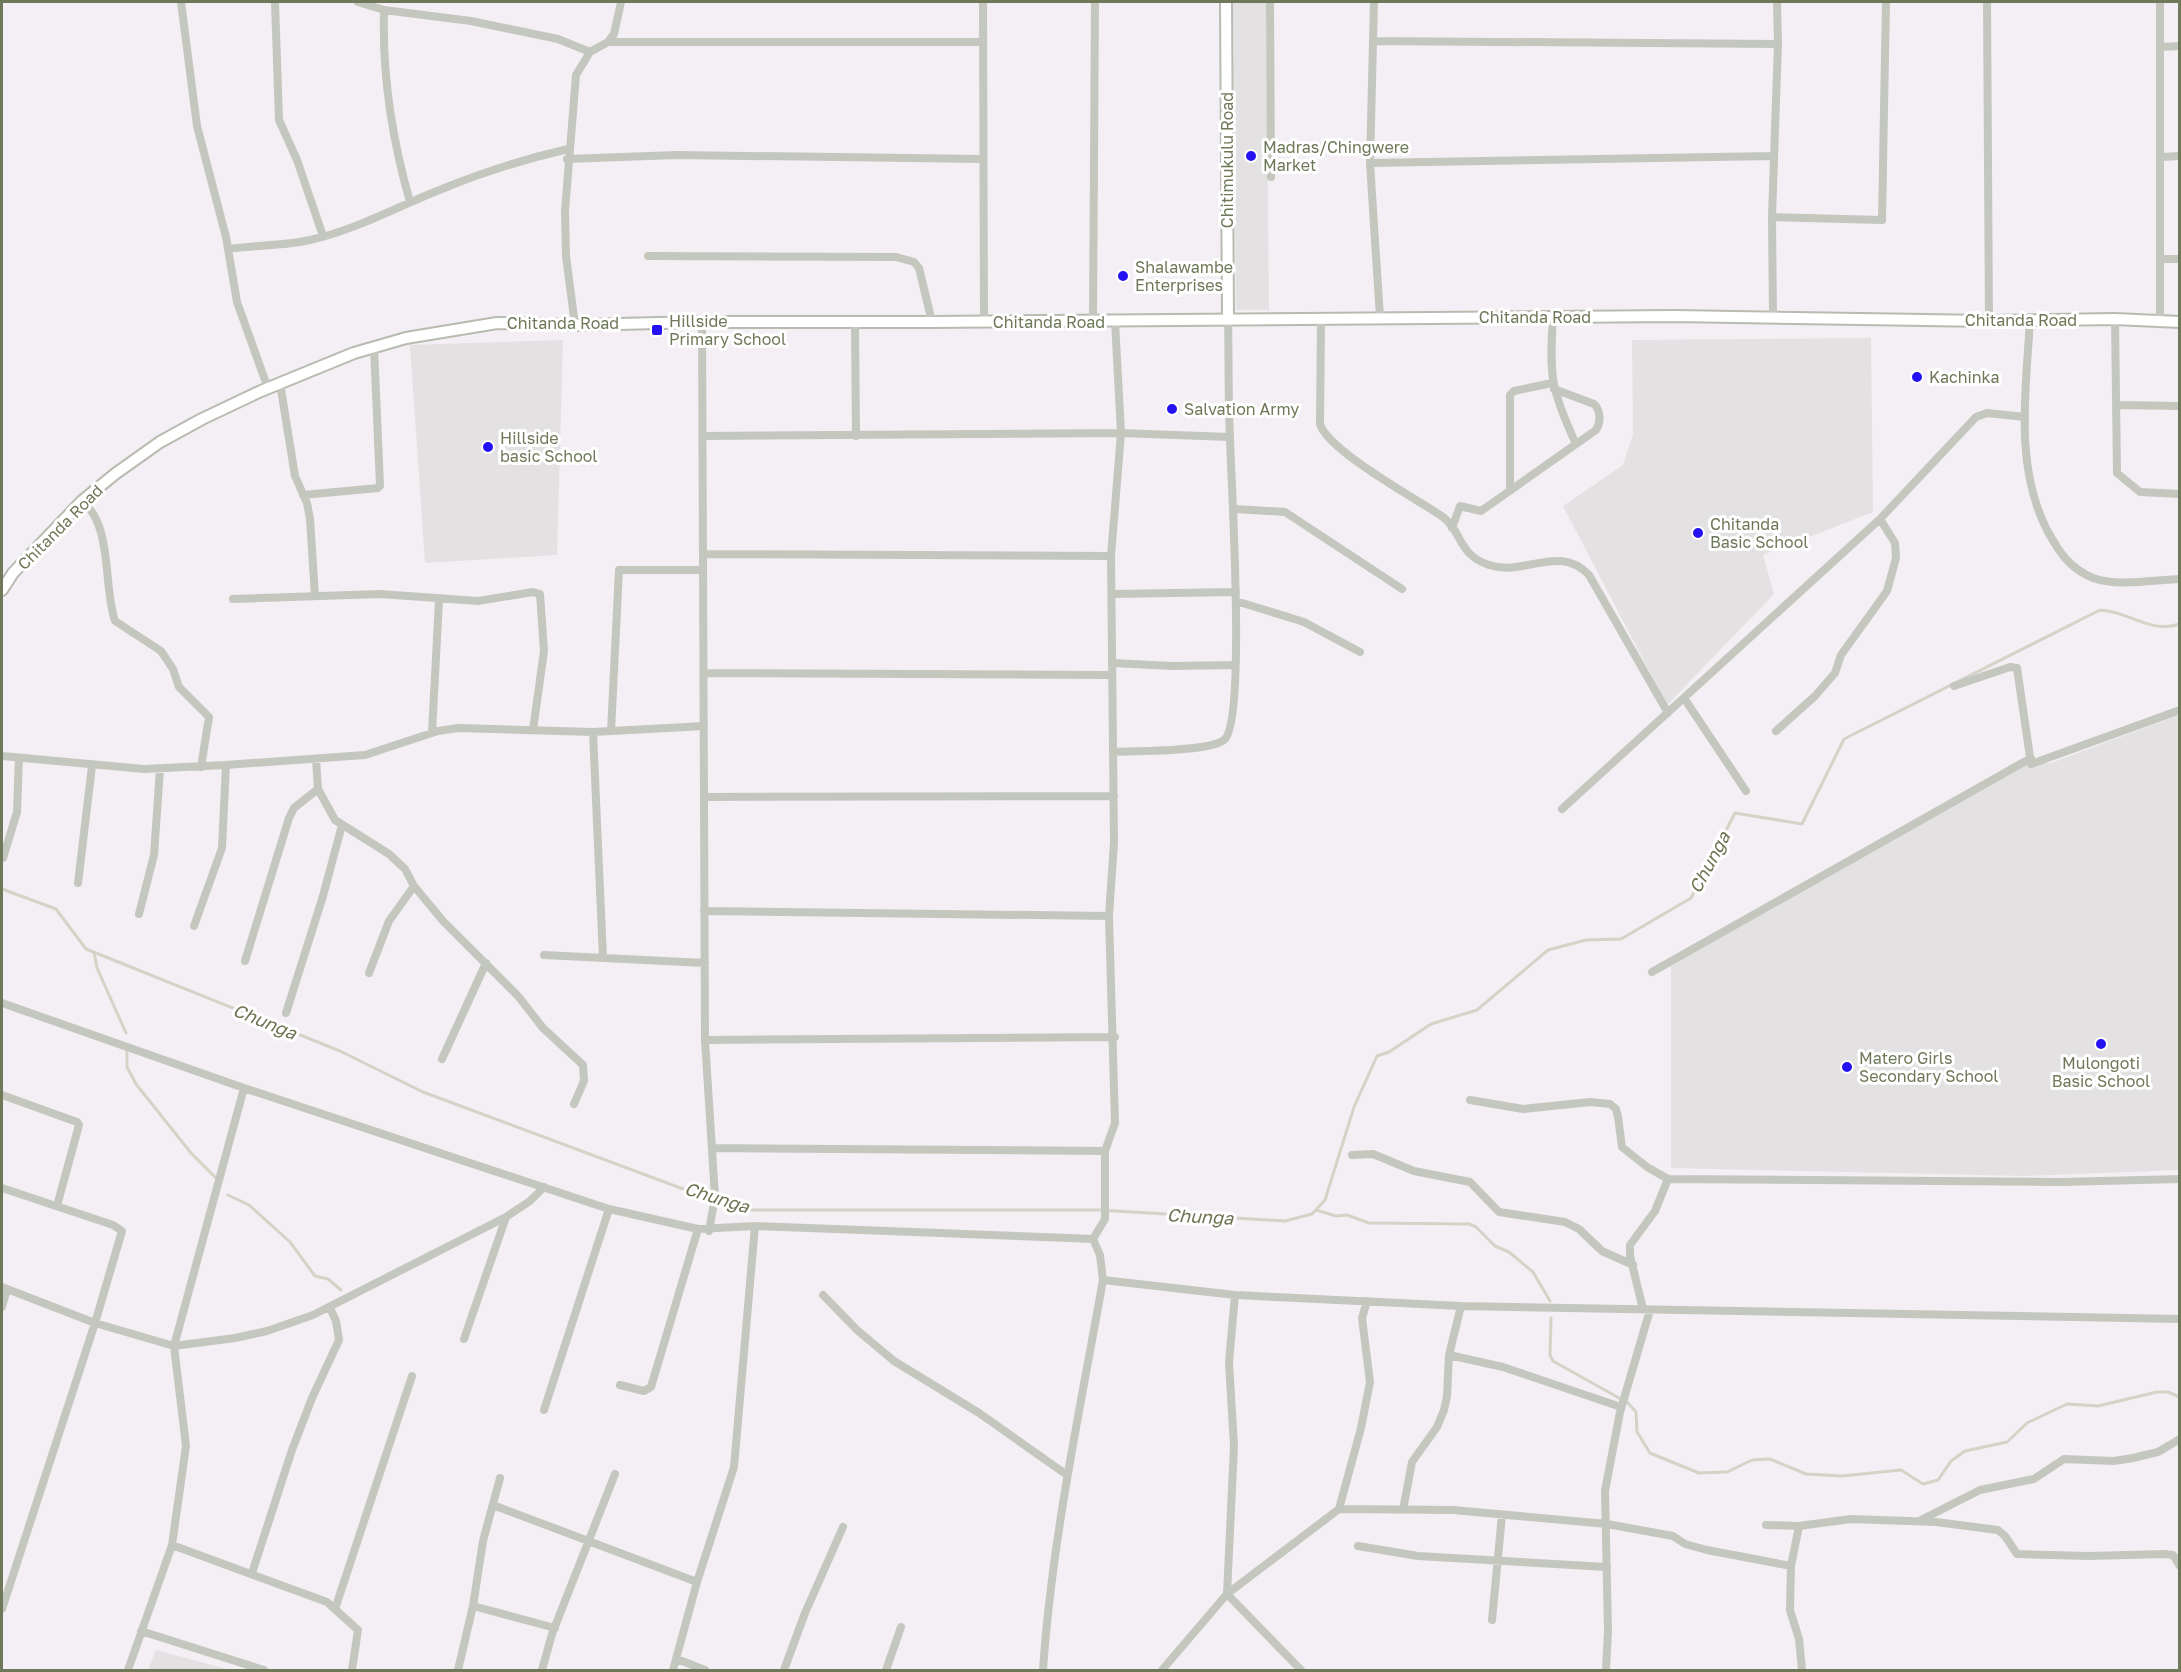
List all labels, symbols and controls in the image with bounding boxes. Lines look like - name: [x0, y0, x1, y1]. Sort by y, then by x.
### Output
- street label: Chitimukulu Road: [1217, 92, 1237, 228]
- place label: Madras/Chingwere Market: [1263, 137, 1409, 175]
- marker: Madras/Chingwere Market: [1244, 149, 1258, 163]
- place label: Shalawambe Enterprises: [1135, 257, 1233, 295]
- marker: Shalawambe Enterprises: [1116, 269, 1130, 283]
- street label: Chitanda Road: [1479, 307, 1591, 327]
- street label: Chitanda Road: [1965, 310, 2077, 330]
- place label: Hillside Primary School: [669, 311, 786, 349]
- street label: Chitanda Road: [993, 312, 1105, 332]
- street label: Chitanda Road: [507, 313, 619, 333]
- marker: Hillside Primary School: [650, 323, 664, 337]
- place label: Kachinka: [1929, 367, 2000, 387]
- marker: Kachinka: [1910, 370, 1924, 384]
- place label: Salvation Army: [1184, 399, 1299, 419]
- marker: Salvation Army: [1165, 402, 1179, 416]
- place label: Hillside basic School: [500, 428, 598, 466]
- marker: Hillside basic School: [481, 440, 495, 454]
- street label: Chitanda Road: [13, 480, 107, 574]
- place label: Chitanda Basic School: [1710, 514, 1808, 552]
- marker: Chitanda Basic School: [1691, 526, 1705, 540]
- water label: Chunga: [1684, 827, 1735, 897]
- water label: Chunga: [230, 998, 301, 1044]
- marker: Mulongoti Basic School: [2094, 1037, 2108, 1051]
- place label: Matero Girls Secondary School: [1859, 1048, 1998, 1086]
- place label: Mulongoti Basic School: [2052, 1053, 2150, 1091]
- marker: Matero Girls Secondary School: [1840, 1060, 1854, 1074]
- water label: Chunga: [682, 1177, 753, 1217]
- water label: Chunga: [1166, 1203, 1235, 1229]

